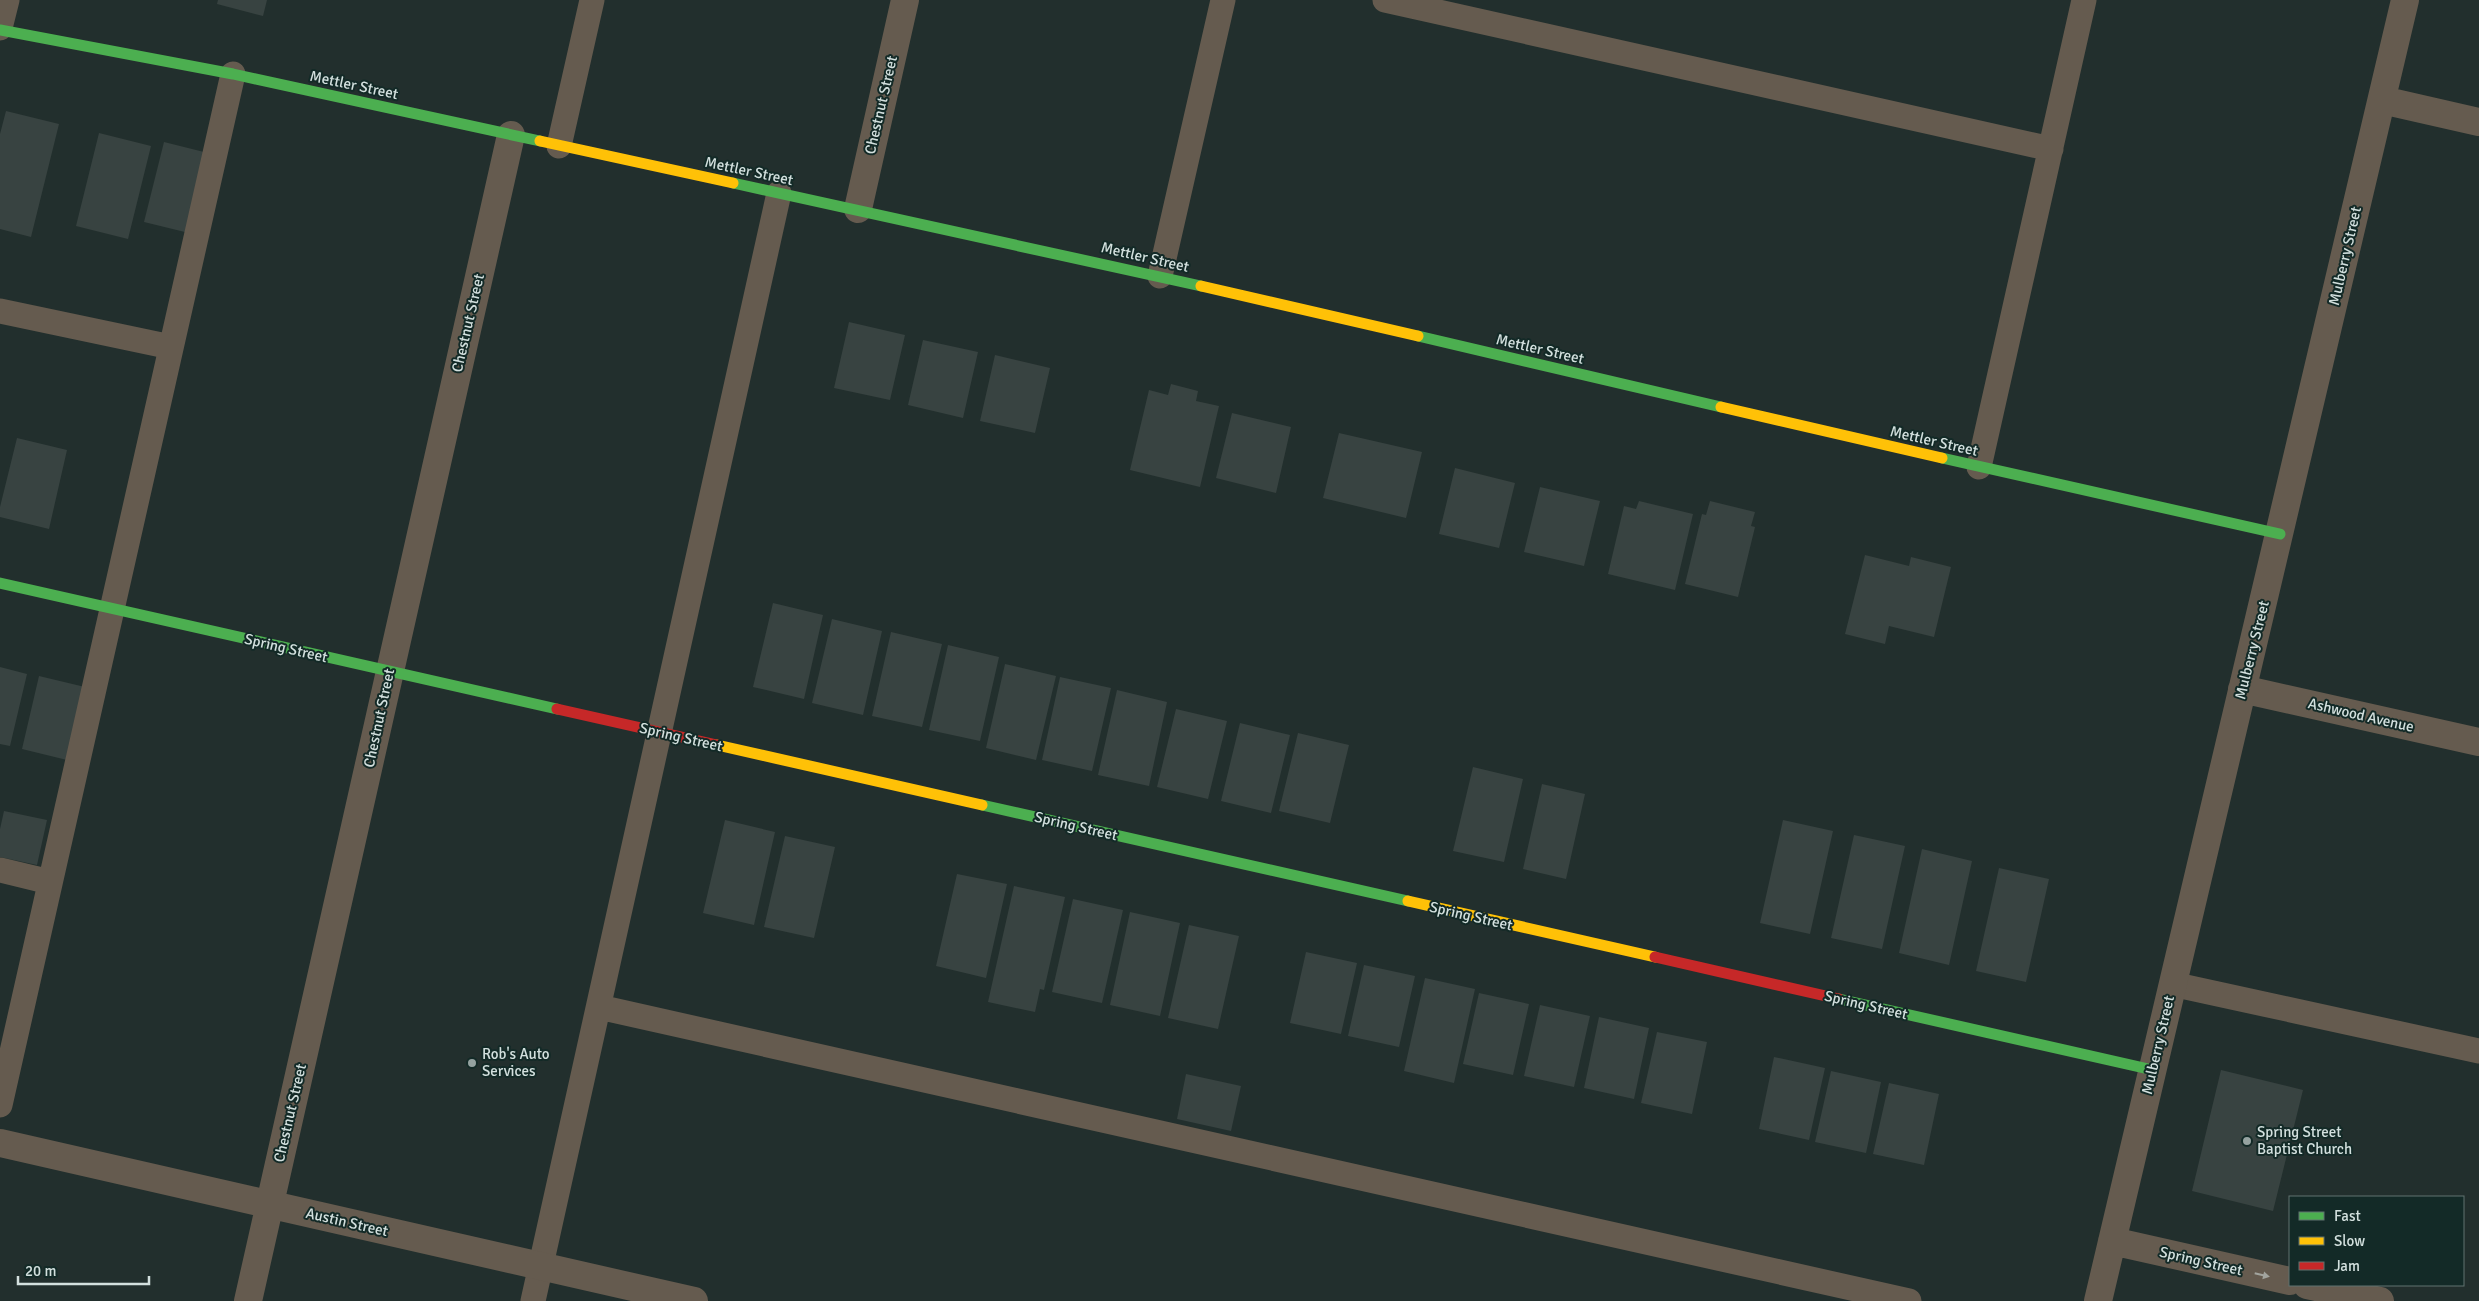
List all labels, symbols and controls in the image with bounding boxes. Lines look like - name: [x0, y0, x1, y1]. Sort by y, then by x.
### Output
- street label: Chestnut Street: [861, 54, 901, 156]
- street label: Mettler Street: [308, 67, 400, 103]
- street label: Mettler Street: [703, 153, 795, 189]
- street label: Mulberry Street: [2325, 205, 2365, 307]
- street label: Mettler Street: [1099, 238, 1191, 276]
- street label: Chestnut Street: [448, 272, 488, 374]
- street label: Mettler Street: [1494, 330, 1586, 368]
- street label: Mettler Street: [1888, 422, 1980, 460]
- street label: Mulberry Street: [2231, 599, 2273, 701]
- street label: Spring Street: [243, 630, 329, 666]
- street label: Chestnut Street: [360, 667, 398, 769]
- street label: Ashwood Avenue: [2306, 694, 2416, 736]
- street label: Spring Street: [638, 719, 724, 755]
- street label: Spring Street: [1033, 808, 1119, 844]
- street label: Spring Street: [1428, 898, 1514, 934]
- street label: Spring Street: [1823, 987, 1909, 1023]
- street label: Mulberry Street: [2138, 994, 2178, 1096]
- place label: Rob's Auto Services: [482, 1045, 550, 1080]
- marker: Rob's Auto Services: [466, 1057, 478, 1069]
- street label: Chestnut Street: [270, 1062, 310, 1164]
- place label: Spring Street Baptist Church: [2257, 1123, 2352, 1158]
- marker: Spring Street Baptist Church: [2241, 1135, 2253, 1147]
- legend: [2289, 1196, 2464, 1286]
- street label: Austin Street: [304, 1204, 390, 1240]
- text: Fast: [2334, 1207, 2361, 1225]
- text: Slow: [2334, 1232, 2365, 1250]
- street label: Spring Street: [2158, 1243, 2244, 1279]
- scale bar: [18, 1254, 149, 1286]
- text: Jam: [2334, 1257, 2360, 1275]
- text: 20 m: [25, 1262, 56, 1280]
- one-way arrow: [2255, 1271, 2270, 1279]

